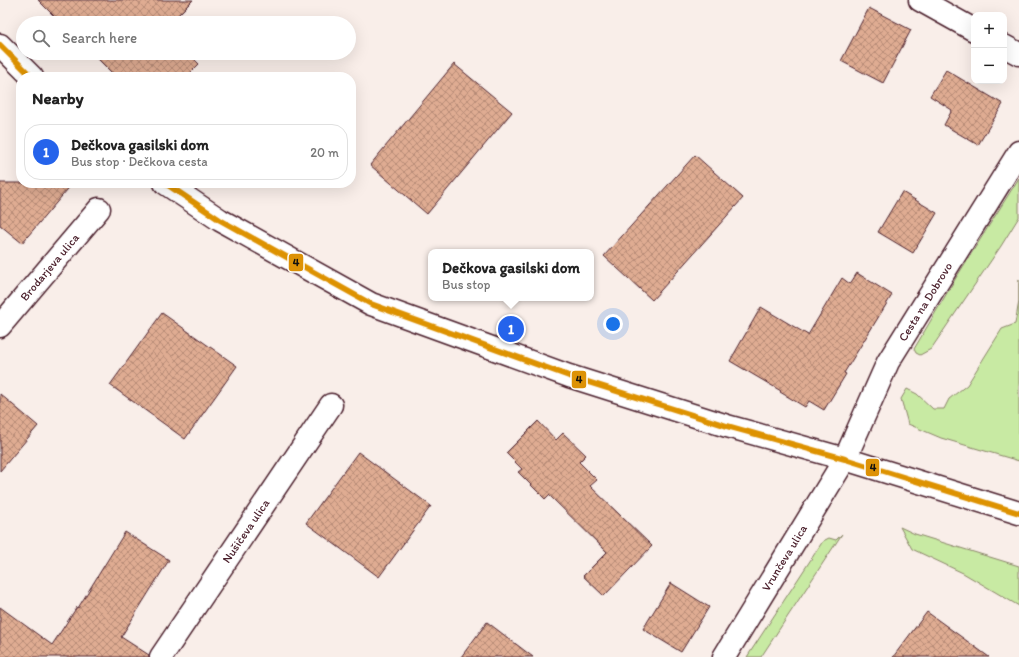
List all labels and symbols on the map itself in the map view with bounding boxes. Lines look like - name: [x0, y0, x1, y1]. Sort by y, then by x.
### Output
- street label: Brodarjeva ulica: [17, 230, 83, 304]
- line badge: 4: [288, 253, 304, 272]
- text: 4: [293, 256, 300, 269]
- street label: Cesta na Dobrovo: [896, 260, 955, 344]
- pin: 1: [498, 314, 524, 344]
- your location: [603, 314, 623, 334]
- line badge: 4: [571, 370, 587, 389]
- text: 4: [576, 373, 583, 386]
- line badge: 4: [865, 458, 880, 477]
- text: 4: [870, 461, 877, 474]
- street label: Nušičeva ulica: [220, 496, 273, 566]
- street label: Vrunčeva ulica: [759, 521, 811, 594]

